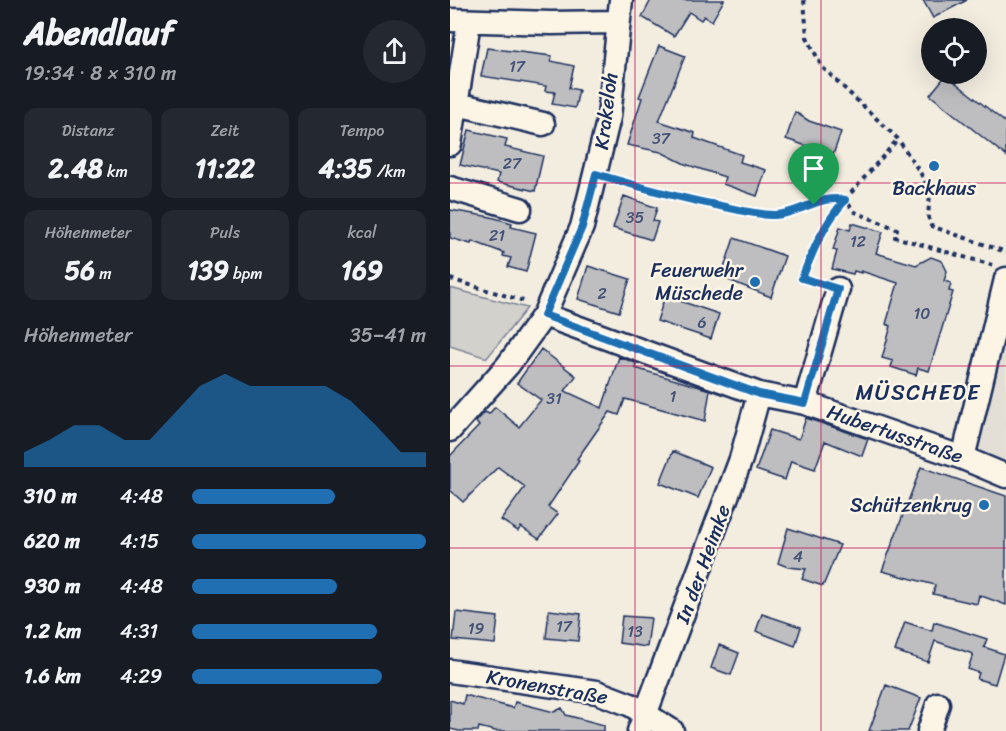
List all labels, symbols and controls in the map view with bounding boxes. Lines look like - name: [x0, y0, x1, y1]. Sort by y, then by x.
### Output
- text: Abendlauf: [24, 4, 174, 62]
- map controls: [921, 18, 987, 84]
- button: locate: [921, 18, 987, 84]
- button: share: [363, 20, 426, 83]
- house number: 17: [509, 52, 526, 81]
- text: 19:34 · 8 × 310 m: [24, 56, 176, 91]
- street label: Krakeloh: [584, 70, 628, 152]
- text: Distanz: [62, 116, 114, 145]
- text: Zeit: [211, 116, 239, 145]
- text: Tempo: [340, 116, 384, 145]
- house number: 37: [652, 124, 671, 153]
- pin: [788, 143, 839, 205]
- text: 2.48: [48, 145, 103, 191]
- text: 11:22: [195, 145, 255, 191]
- text: 4:35: [318, 145, 373, 191]
- house number: 27: [503, 149, 522, 178]
- icon: arrive: [797, 152, 830, 185]
- text: km: [103, 157, 128, 186]
- text: /km: [373, 157, 406, 186]
- marker: Backhaus: [927, 159, 941, 173]
- place label: Backhaus: [892, 171, 977, 206]
- house number: 35: [626, 203, 645, 232]
- text: Höhenmeter: [45, 218, 131, 247]
- text: Puls: [210, 218, 240, 247]
- text: kcal: [347, 218, 377, 247]
- house number: 21: [489, 221, 505, 250]
- house number: 12: [850, 227, 866, 256]
- text: 56: [64, 247, 95, 293]
- text: 139: [187, 247, 229, 293]
- text: 169: [341, 247, 383, 293]
- place label: Feuerwehr Müschede: [650, 253, 745, 311]
- text: m: [95, 259, 112, 288]
- text: bpm: [229, 259, 263, 288]
- marker: Feuerwehr Müschede: [748, 275, 762, 289]
- house number: 2: [597, 279, 607, 308]
- house number: 10: [914, 299, 930, 328]
- house number: 6: [697, 308, 707, 337]
- text: Höhenmeter: [24, 318, 132, 353]
- text: 35–41 m: [350, 318, 426, 353]
- district label: MÜSCHEDE: [855, 373, 981, 412]
- house number: 1: [670, 382, 677, 411]
- house number: 31: [546, 384, 562, 413]
- street label: Hubertusstraße: [822, 394, 968, 474]
- text: 310 m: [24, 479, 77, 514]
- text: 4:48: [120, 479, 163, 514]
- place label: Schützenkrug: [850, 488, 972, 523]
- marker: Schützenkrug: [977, 498, 991, 512]
- street label: In der Heimke: [665, 500, 741, 629]
- text: 620 m: [24, 524, 80, 559]
- text: 4:15: [120, 524, 159, 559]
- house number: 4: [793, 542, 803, 571]
- text: 930 m: [24, 569, 80, 604]
- text: 4:48: [120, 569, 163, 604]
- house number: 17: [556, 612, 573, 641]
- text: 1.2 km: [24, 614, 81, 649]
- text: 4:31: [120, 614, 158, 649]
- house number: 19: [468, 614, 485, 643]
- house number: 13: [627, 617, 643, 646]
- text: 1.6 km: [24, 659, 81, 694]
- text: 4:29: [120, 659, 162, 694]
- street label: Kronenstraße: [484, 659, 610, 715]

